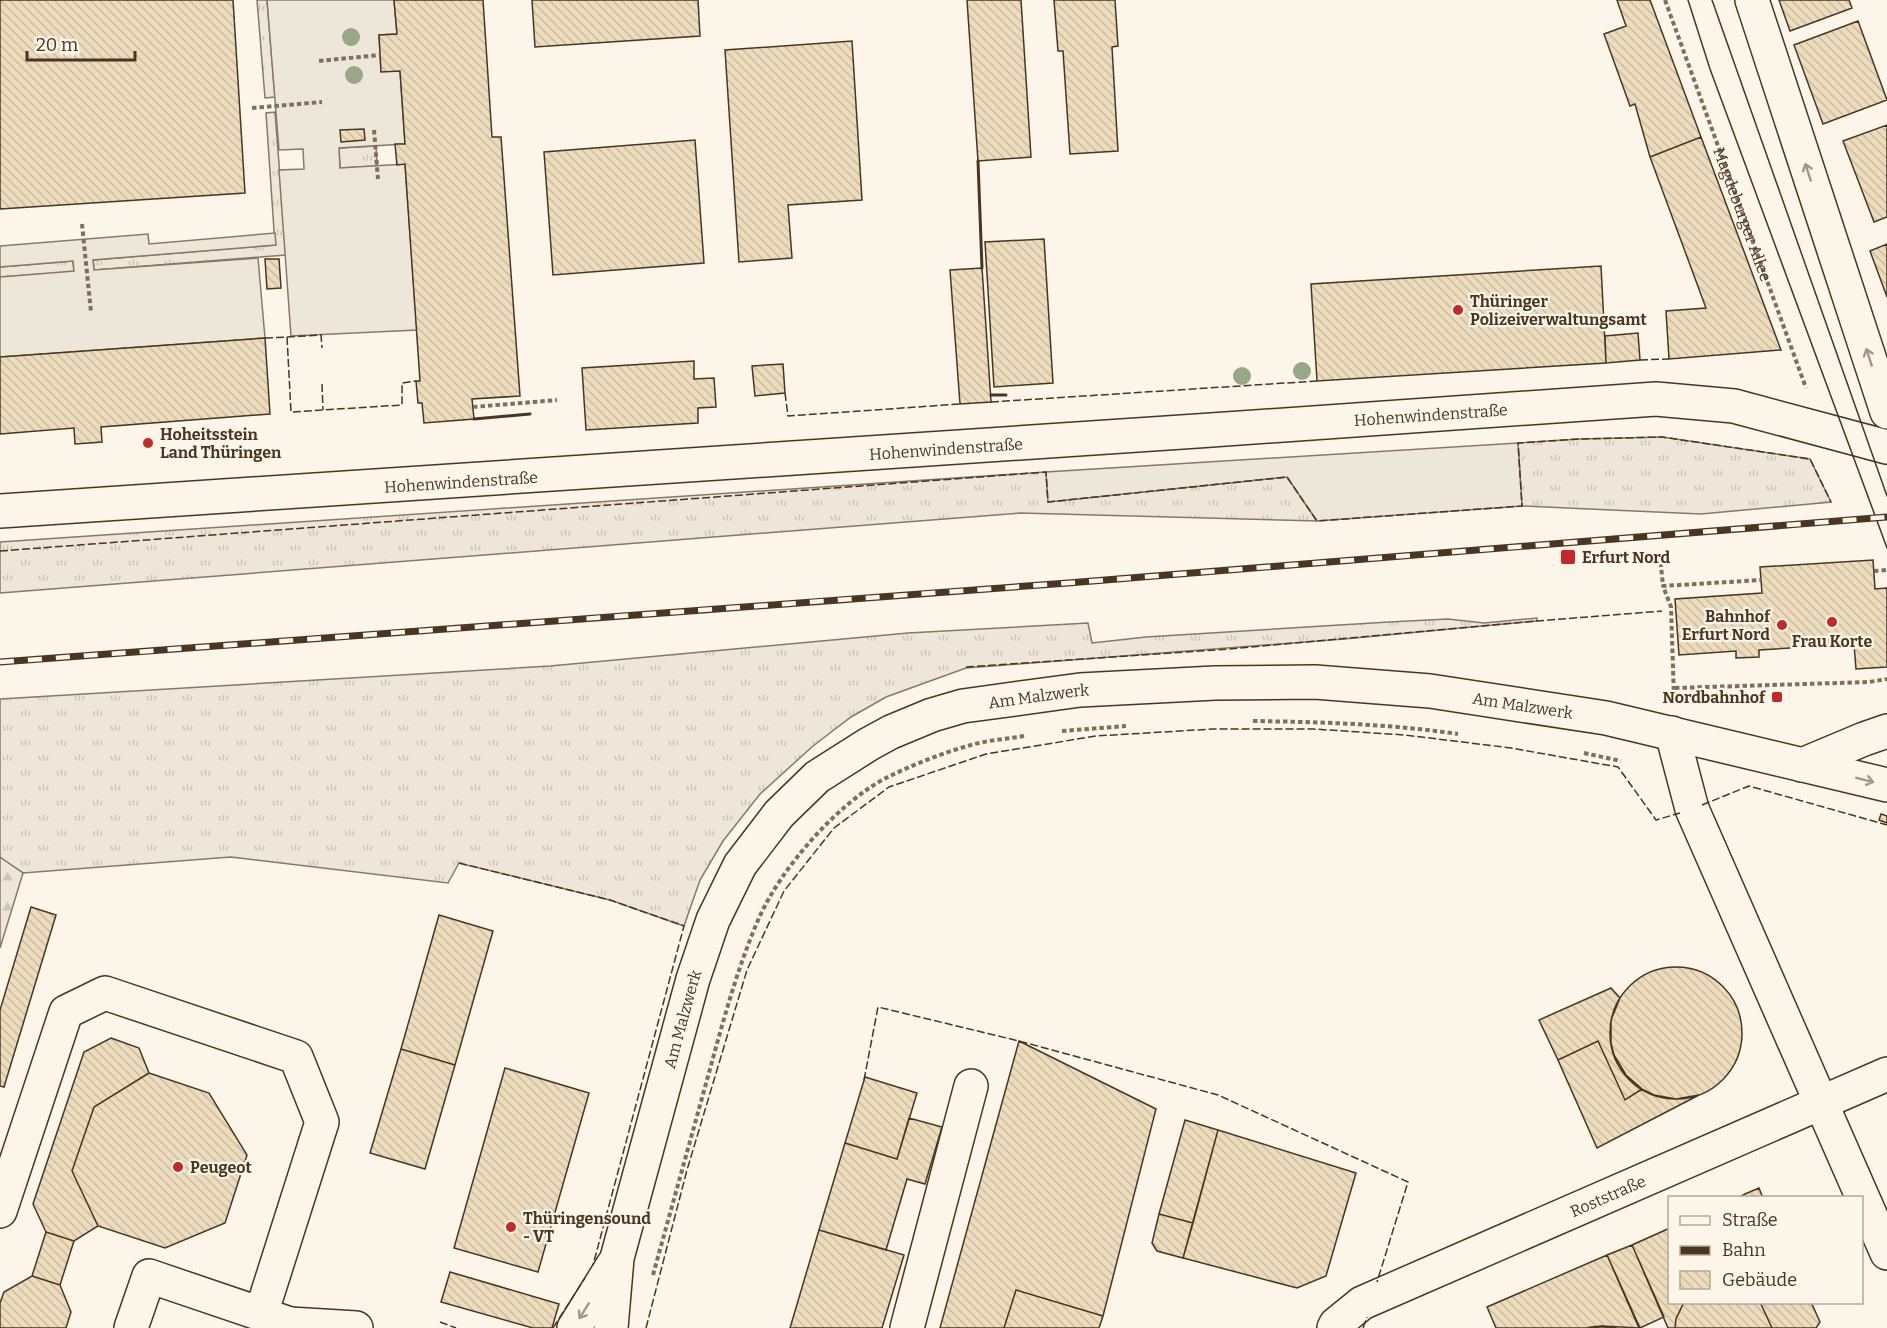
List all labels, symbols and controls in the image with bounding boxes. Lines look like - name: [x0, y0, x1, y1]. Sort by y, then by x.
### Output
- scale bar: [27, 24, 135, 62]
- text: 20 m: [36, 34, 78, 56]
- street label: Magdeburger Allee: [1709, 145, 1775, 284]
- one-way arrow: [1802, 163, 1813, 182]
- place label: Thüringer Polizeiverwaltungsamt: [1470, 292, 1647, 329]
- marker: Thüringer Polizeiverwaltungsamt: [1451, 303, 1465, 317]
- one-way arrow: [1863, 348, 1874, 367]
- street label: Hohenwindenstraße: [1353, 400, 1508, 430]
- place label: Hoheitsstein Land Thüringen: [160, 425, 282, 462]
- street label: Hohenwindenstraße: [869, 434, 1023, 464]
- marker: Hoheitsstein Land Thüringen: [141, 436, 155, 450]
- street label: Hohenwindenstraße: [384, 468, 539, 497]
- marker: Erfurt Nord: [1559, 548, 1577, 566]
- place label: Erfurt Nord: [1582, 548, 1671, 567]
- place label: Bahnhof Erfurt Nord: [1682, 607, 1771, 644]
- marker: Frau Korte: [1825, 615, 1839, 629]
- marker: Bahnhof Erfurt Nord: [1775, 618, 1789, 632]
- place label: Frau Korte: [1792, 632, 1872, 651]
- street label: Am Malzwerk: [987, 681, 1090, 712]
- place label: Nordbahnhof: [1662, 688, 1766, 707]
- street label: Am Malzwerk: [1471, 689, 1574, 723]
- marker: Nordbahnhof: [1770, 690, 1784, 704]
- one-way arrow: [1855, 774, 1874, 786]
- street label: Am Malzwerk: [660, 967, 705, 1071]
- place label: Peugeot: [190, 1158, 252, 1177]
- marker: Peugeot: [171, 1160, 185, 1174]
- street label: Roststraße: [1567, 1171, 1649, 1221]
- legend: [1668, 1196, 1863, 1304]
- place label: Thüringensound - VT: [523, 1209, 651, 1246]
- text: Straße: [1722, 1209, 1778, 1231]
- marker: Thüringensound - VT: [504, 1220, 518, 1234]
- text: Bahn: [1722, 1239, 1766, 1261]
- text: Gebäude: [1722, 1269, 1797, 1291]
- one-way arrow: [578, 1302, 590, 1319]

